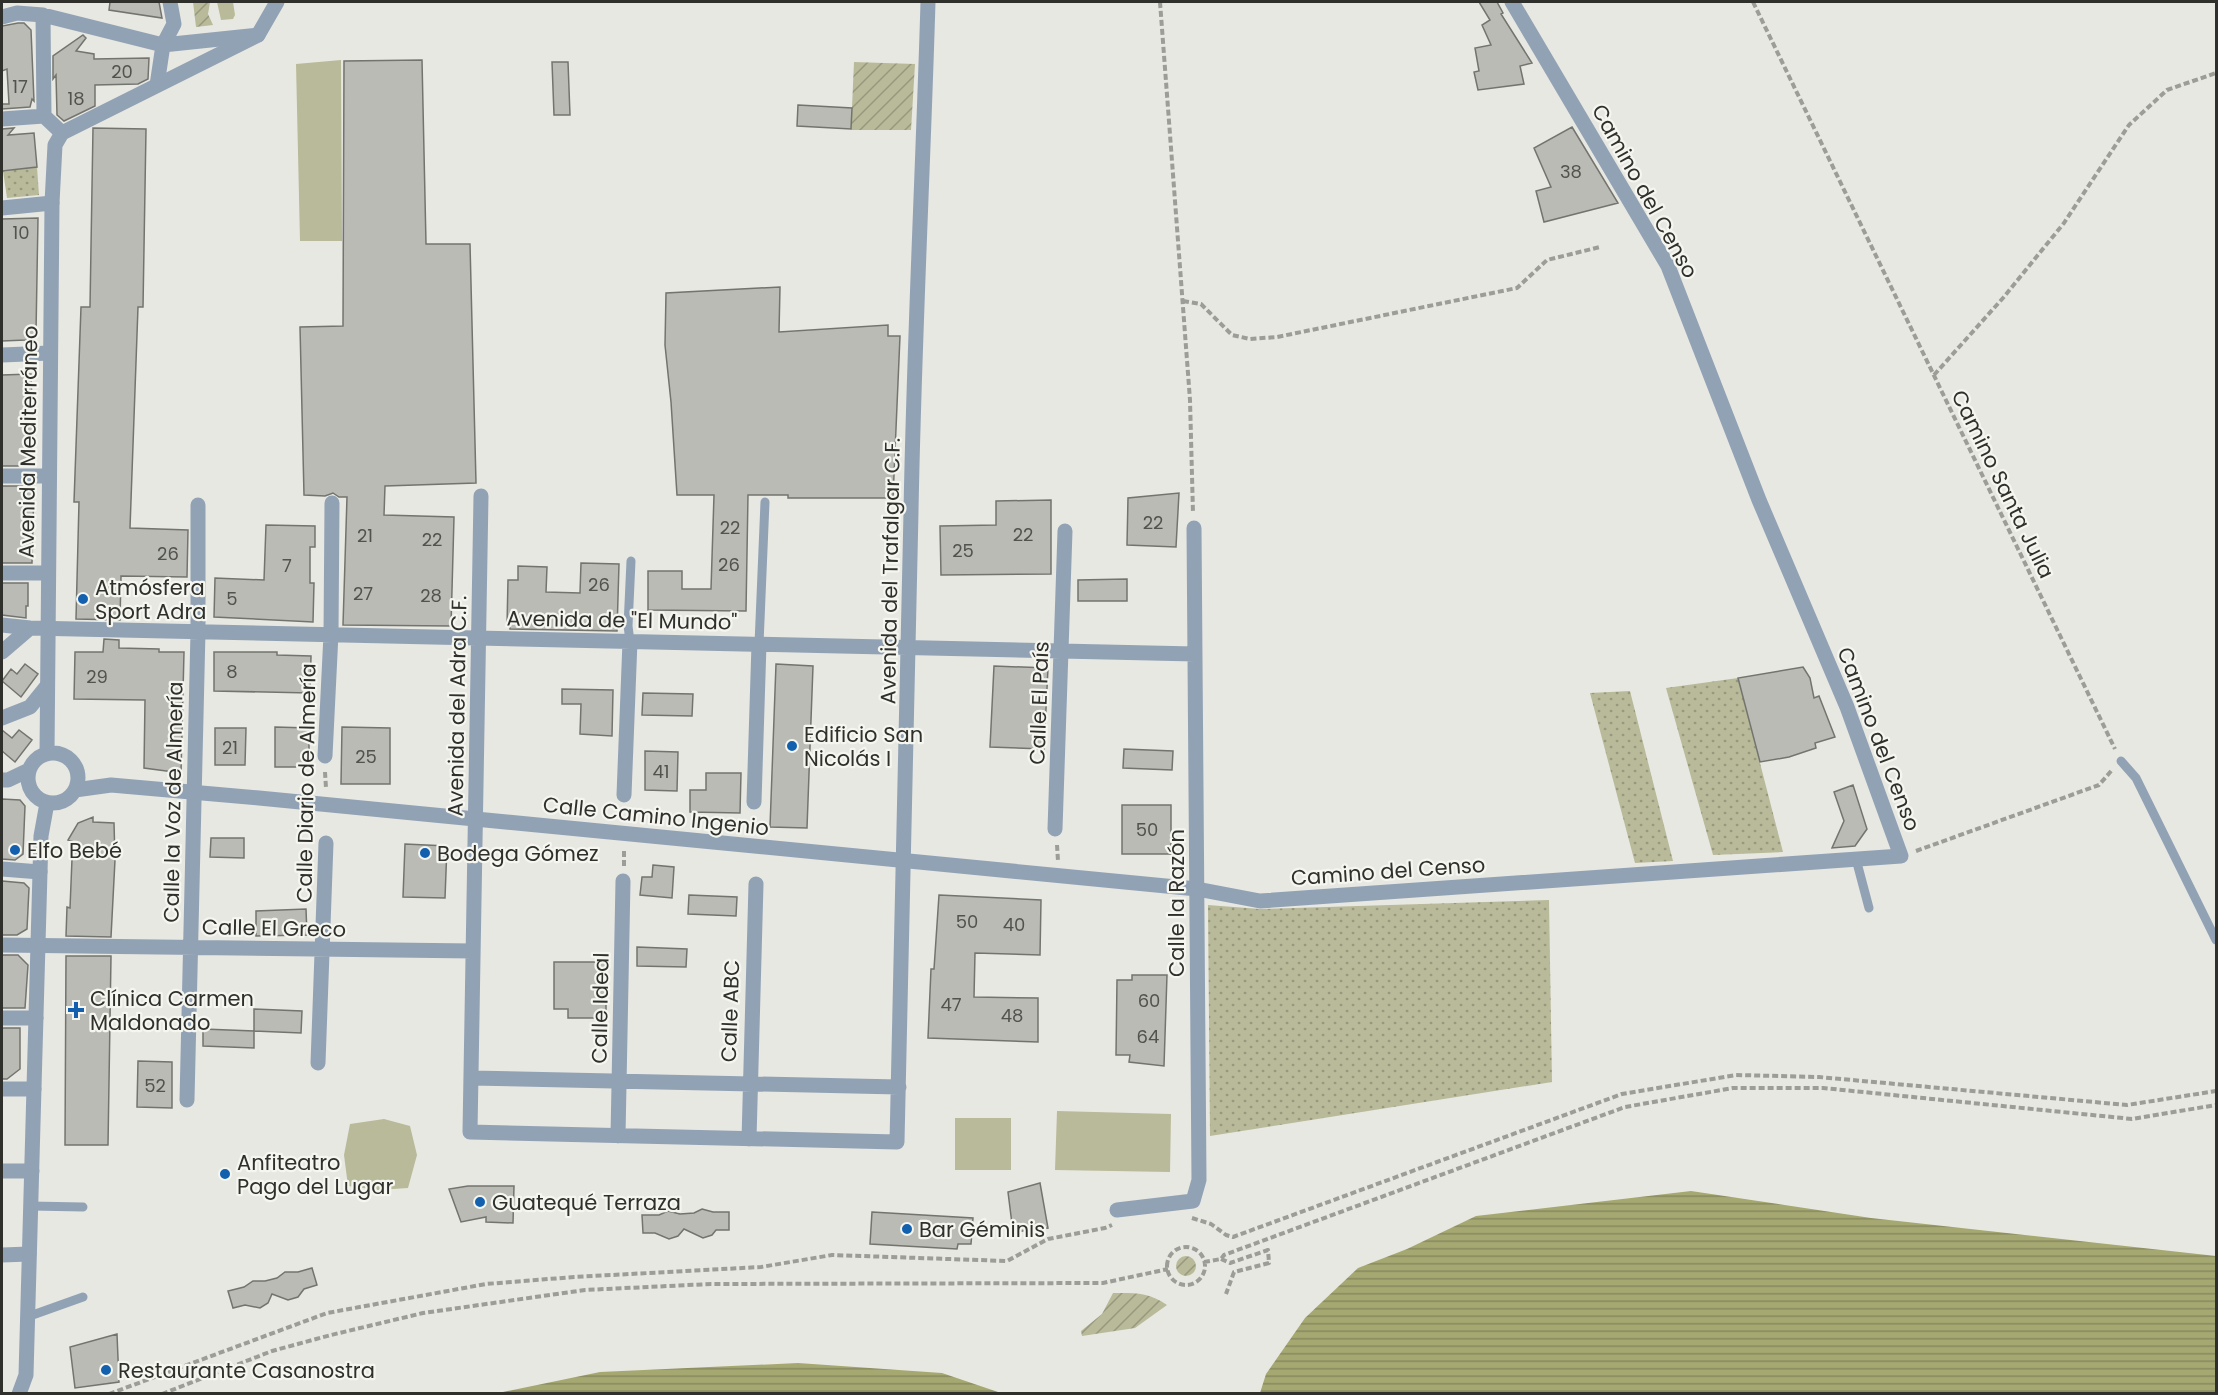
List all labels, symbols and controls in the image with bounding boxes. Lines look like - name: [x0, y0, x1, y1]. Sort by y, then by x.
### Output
- house number: 20: [111, 59, 133, 84]
- house number: 17: [12, 74, 28, 99]
- house number: 18: [67, 86, 85, 111]
- street label: Camino del Censo: [1585, 99, 1705, 283]
- house number: 38: [1560, 159, 1582, 184]
- house number: 10: [12, 220, 30, 245]
- street label: Avenida Mediterráneo: [11, 326, 45, 558]
- street label: Camino Santa Julia: [1945, 385, 2061, 583]
- street label: Avenida del Trafalgar C.F.: [873, 437, 907, 705]
- house number: 22: [1143, 510, 1163, 535]
- house number: 22: [720, 515, 740, 540]
- house number: 22: [1013, 522, 1033, 547]
- house number: 21: [357, 523, 373, 548]
- house number: 22: [422, 527, 442, 552]
- house number: 25: [952, 538, 974, 563]
- house number: 26: [157, 541, 179, 566]
- house number: 26: [718, 552, 740, 577]
- house number: 7: [282, 553, 292, 578]
- house number: 26: [588, 572, 610, 597]
- place label: Atmósfera Sport Adra: [95, 573, 206, 626]
- house number: 27: [353, 581, 373, 606]
- house number: 28: [420, 583, 442, 608]
- house number: 5: [226, 586, 238, 611]
- marker: Atmósfera Sport Adra: [76, 592, 90, 606]
- street label: Avenida del Adra C.F.: [441, 595, 473, 817]
- street label: Avenida de "El Mundo": [506, 603, 738, 637]
- street label: Calle El País: [1022, 641, 1056, 765]
- street label: Camino del Censo: [1831, 643, 1927, 835]
- house number: 8: [226, 659, 238, 684]
- street label: Calle Diario de Almería: [289, 663, 323, 903]
- house number: 29: [86, 664, 108, 689]
- street label: Calle la Voz de Almería: [156, 681, 190, 923]
- place label: Edificio San Nicolás I: [804, 720, 923, 773]
- house number: 21: [222, 735, 238, 760]
- marker: Edificio San Nicolás I: [785, 739, 799, 753]
- house number: 25: [355, 744, 377, 769]
- house number: 41: [652, 759, 670, 784]
- street label: Calle Camino Ingenio: [542, 790, 770, 842]
- house number: 50: [1136, 817, 1158, 842]
- street label: Calle la Razón: [1162, 829, 1191, 977]
- place label: Elfo Bebé: [27, 836, 122, 865]
- place label: Bodega Gómez: [437, 839, 599, 868]
- marker: Elfo Bebé: [8, 843, 22, 857]
- marker: Bodega Gómez: [418, 846, 432, 860]
- street label: Camino del Censo: [1290, 850, 1486, 892]
- house number: 50: [956, 909, 978, 934]
- street label: Calle El Greco: [202, 912, 346, 944]
- house number: 40: [1003, 912, 1025, 937]
- street label: Calle Ideal: [585, 952, 615, 1064]
- street label: Calle ABC: [714, 959, 746, 1063]
- place label: Clínica Carmen Maldonado: [90, 984, 254, 1037]
- house number: 60: [1138, 988, 1160, 1013]
- house number: 47: [940, 992, 962, 1017]
- marker: Clínica Carmen Maldonado: [67, 1001, 85, 1019]
- house number: 48: [1001, 1003, 1023, 1028]
- house number: 64: [1137, 1024, 1159, 1049]
- house number: 52: [144, 1073, 166, 1098]
- place label: Anfiteatro Pago del Lugar: [237, 1148, 393, 1201]
- marker: Anfiteatro Pago del Lugar: [218, 1167, 232, 1181]
- place label: Guatequé Terraza: [492, 1188, 681, 1217]
- marker: Guatequé Terraza: [473, 1195, 487, 1209]
- place label: Bar Géminis: [919, 1215, 1045, 1244]
- marker: Bar Géminis: [900, 1222, 914, 1236]
- place label: Restaurante Casanostra: [118, 1356, 375, 1385]
- marker: Restaurante Casanostra: [99, 1363, 113, 1377]

